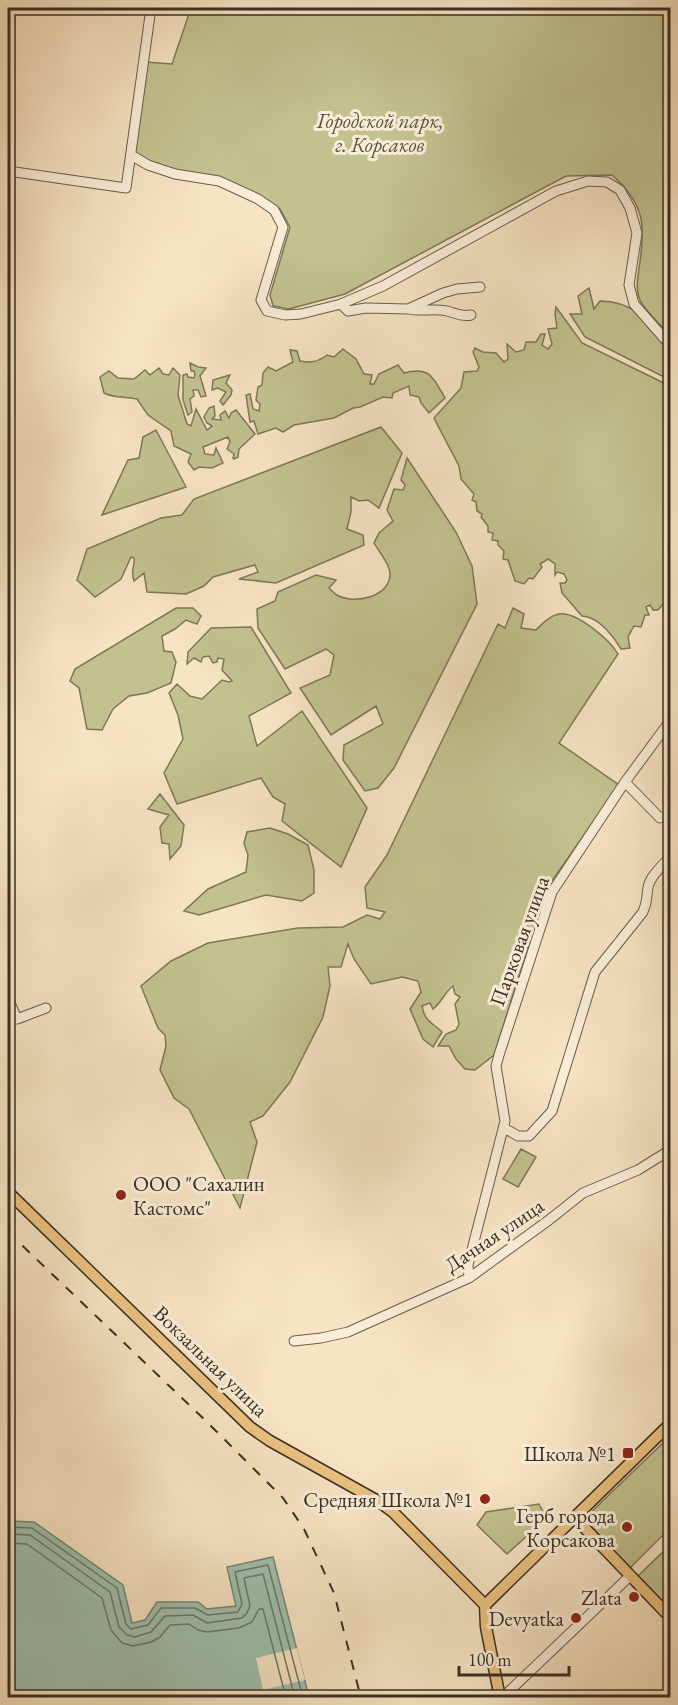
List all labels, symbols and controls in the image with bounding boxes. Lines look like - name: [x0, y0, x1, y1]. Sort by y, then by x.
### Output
- park label: Городской парк, г. Корсаков: [316, 107, 443, 158]
- street label: Парковая улица: [483, 872, 555, 1010]
- place label: ООО "Сахалин Кастомс": [133, 1170, 265, 1221]
- marker: ООО "Сахалин Кастомс": [114, 1188, 128, 1202]
- street label: Дачная улица: [439, 1192, 549, 1278]
- street label: Вокзальная улица: [148, 1299, 274, 1423]
- place label: Школа №1: [524, 1440, 616, 1467]
- marker: Школа №1: [621, 1446, 635, 1460]
- place label: Средняя Школа №1: [303, 1486, 473, 1513]
- marker: Средняя Школа №1: [478, 1492, 492, 1506]
- place label: Герб города Корсакова: [516, 1502, 616, 1553]
- marker: Герб города Корсакова: [620, 1520, 634, 1534]
- place label: Zlata: [581, 1584, 623, 1611]
- marker: Zlata: [627, 1590, 641, 1604]
- place label: Devyatka: [489, 1605, 565, 1632]
- marker: Devyatka: [569, 1611, 583, 1625]
- scale bar: [459, 1639, 568, 1677]
- text: 100 m: [468, 1648, 512, 1671]

